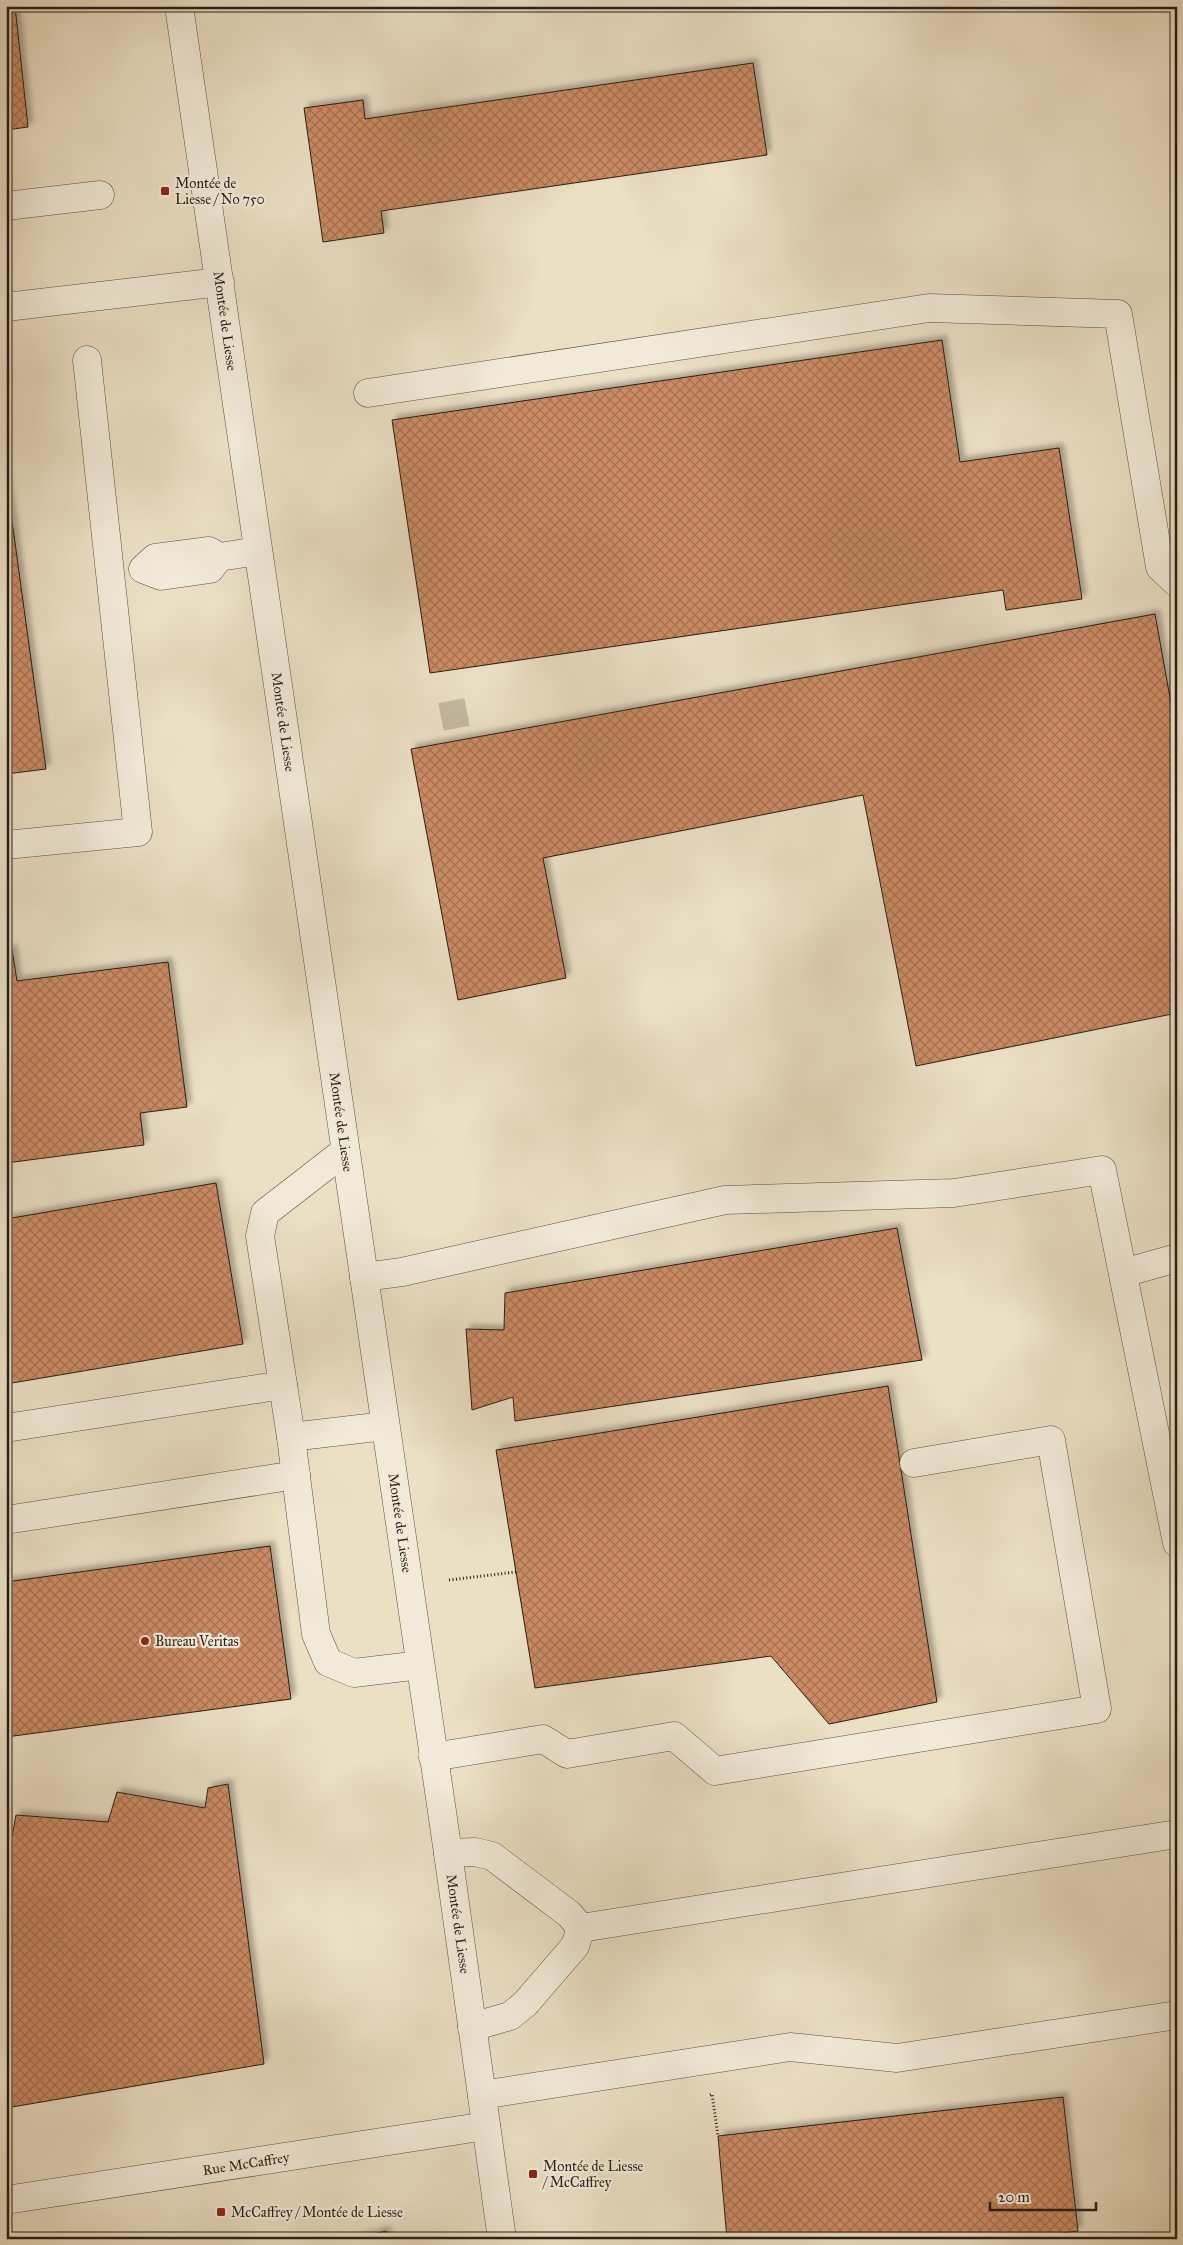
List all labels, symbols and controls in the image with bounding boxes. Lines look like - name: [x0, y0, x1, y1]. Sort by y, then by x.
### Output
- place label: Montée de Liesse / No 750: [175, 175, 265, 208]
- marker: Montée de Liesse / No 750: [159, 185, 171, 197]
- street label: Montée de Liesse: [210, 270, 240, 372]
- street label: Montée de Liesse: [268, 671, 298, 773]
- street label: Montée de Liesse: [326, 1071, 356, 1173]
- street label: Montée de Liesse: [385, 1472, 415, 1574]
- place label: Bureau Veritas: [155, 1633, 239, 1650]
- marker: Bureau Veritas: [139, 1635, 151, 1647]
- street label: Montée de Liesse: [443, 1873, 473, 1975]
- street label: Rue McCaffrey: [201, 2149, 291, 2179]
- place label: Montée de Liesse / McCaffrey: [542, 2158, 644, 2191]
- marker: Montée de Liesse / McCaffrey: [527, 2168, 539, 2180]
- scale bar: [990, 2180, 1097, 2212]
- text: 20 m: [998, 2188, 1030, 2206]
- place label: McCaffrey / Montée de Liesse: [231, 2204, 403, 2221]
- marker: McCaffrey / Montée de Liesse: [215, 2206, 227, 2218]

